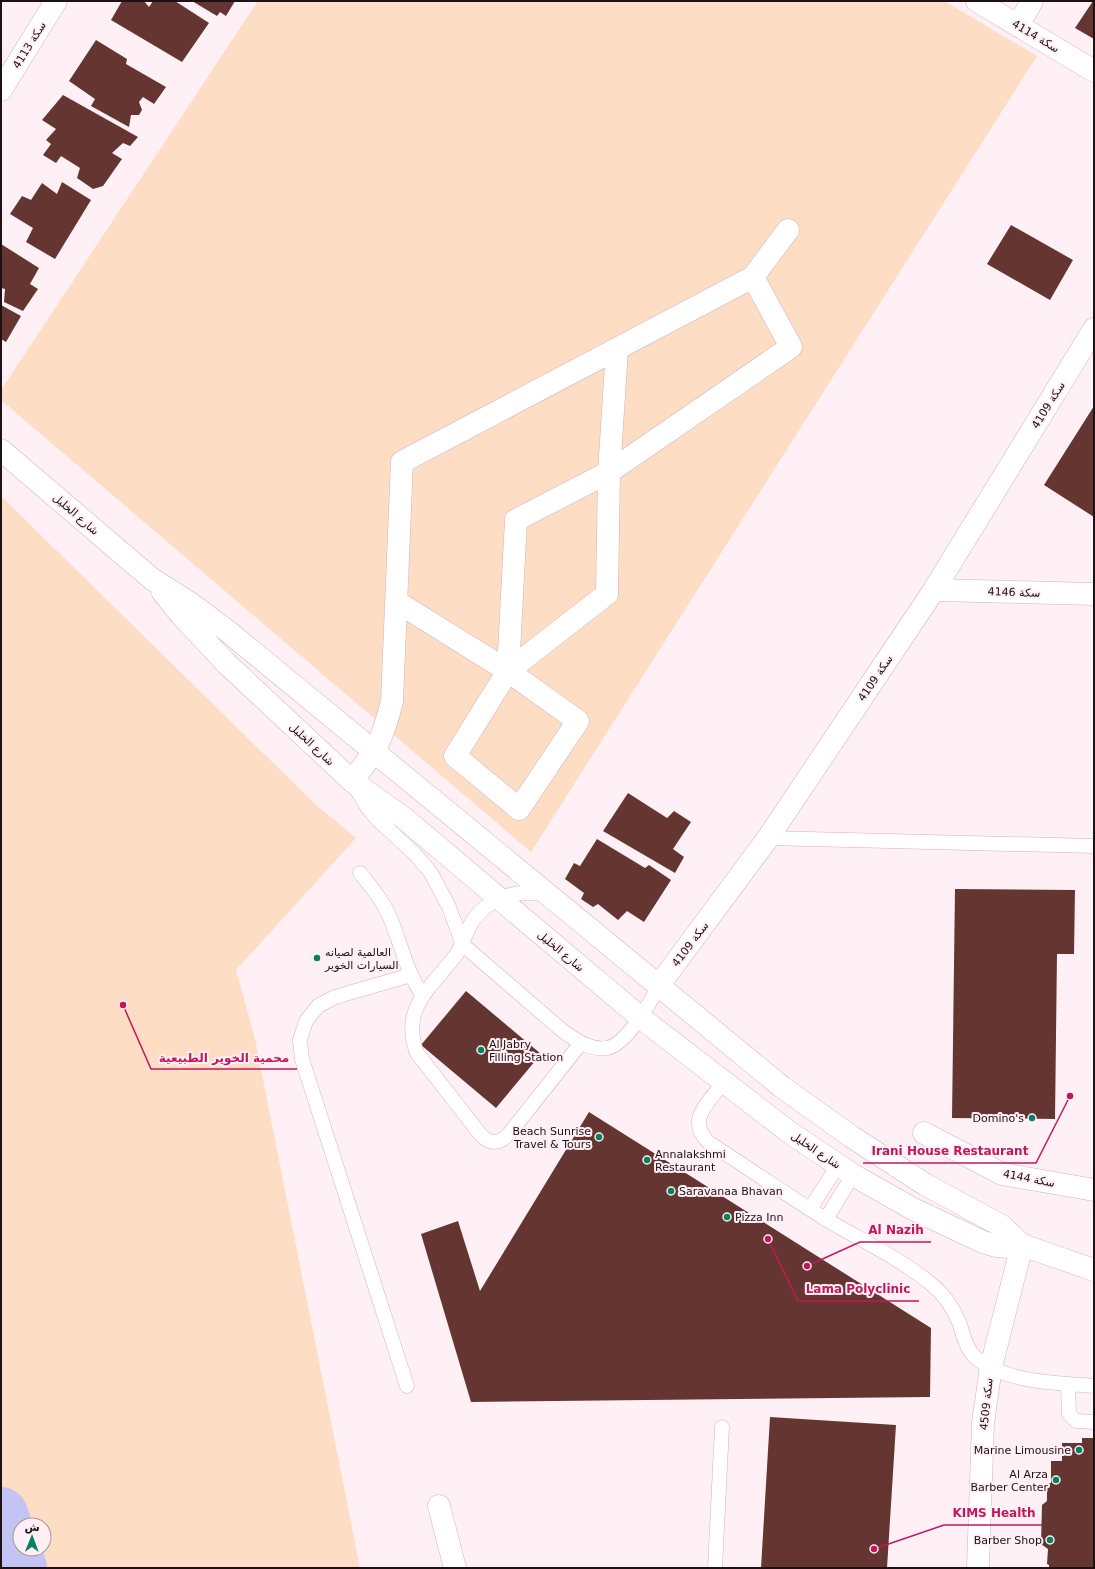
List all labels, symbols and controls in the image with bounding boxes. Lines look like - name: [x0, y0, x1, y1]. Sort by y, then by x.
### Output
- street label: سكة 4114: [1010, 17, 1062, 56]
- street label: سكة 4113: [10, 19, 49, 71]
- street label: سكة 4109: [1029, 379, 1068, 431]
- street label: شارع الخليل: [50, 491, 101, 538]
- street label: سكة 4146: [987, 585, 1041, 600]
- street label: سكة 4109: [855, 653, 896, 704]
- street label: شارع الخليل: [286, 720, 337, 768]
- street label: سكة 4109: [669, 919, 711, 969]
- street label: شارع الخليل: [535, 928, 587, 975]
- place label: العالمية لصيانه السيارات الخوير: [324, 946, 398, 972]
- marker: العالمية لصيانه السيارات الخوير: [312, 953, 322, 963]
- place label: Al Jabry Filling Station: [489, 1038, 563, 1064]
- callout: محمية الخوير الطبيعية: [151, 1045, 297, 1069]
- marker: Al Jabry Filling Station: [476, 1045, 486, 1055]
- text: محمية الخوير الطبيعية: [159, 1051, 289, 1066]
- place label: Domino's: [973, 1112, 1024, 1125]
- marker: Domino's: [1027, 1113, 1037, 1123]
- place label: Beach Sunrise Travel & Tours: [512, 1125, 591, 1151]
- street label: شارع الخليل: [789, 1129, 843, 1172]
- marker: Beach Sunrise Travel & Tours: [594, 1132, 604, 1142]
- callout: Irani House Restaurant: [863, 1139, 1036, 1163]
- text: Irani House Restaurant: [872, 1144, 1029, 1158]
- place label: Annalakshmi Restaurant: [655, 1148, 726, 1174]
- marker: Annalakshmi Restaurant: [642, 1155, 652, 1165]
- street label: سكة 4144: [1002, 1167, 1056, 1190]
- place label: Saravanaa Bhavan: [679, 1185, 783, 1198]
- marker: Saravanaa Bhavan: [666, 1186, 676, 1196]
- place label: Pizza Inn: [735, 1211, 783, 1224]
- marker: Pizza Inn: [722, 1212, 732, 1222]
- callout: Al Nazih: [860, 1218, 931, 1242]
- text: Al Nazih: [868, 1223, 924, 1237]
- callout: Lama Polyclinic: [798, 1277, 919, 1301]
- text: Lama Polyclinic: [806, 1282, 910, 1296]
- street label: سكة 4509: [977, 1377, 996, 1431]
- place label: Marine Limousine: [974, 1444, 1071, 1457]
- marker: Marine Limousine: [1074, 1445, 1084, 1455]
- place label: Al Arza Barber Center: [970, 1468, 1048, 1494]
- marker: Al Arza Barber Center: [1051, 1475, 1061, 1485]
- callout: KIMS Health: [944, 1501, 1043, 1525]
- text: KIMS Health: [952, 1506, 1036, 1520]
- north arrow: [12, 1517, 52, 1557]
- text: ش: [24, 1521, 40, 1534]
- place label: Barber Shop: [974, 1534, 1042, 1547]
- marker: Barber Shop: [1045, 1535, 1055, 1545]

